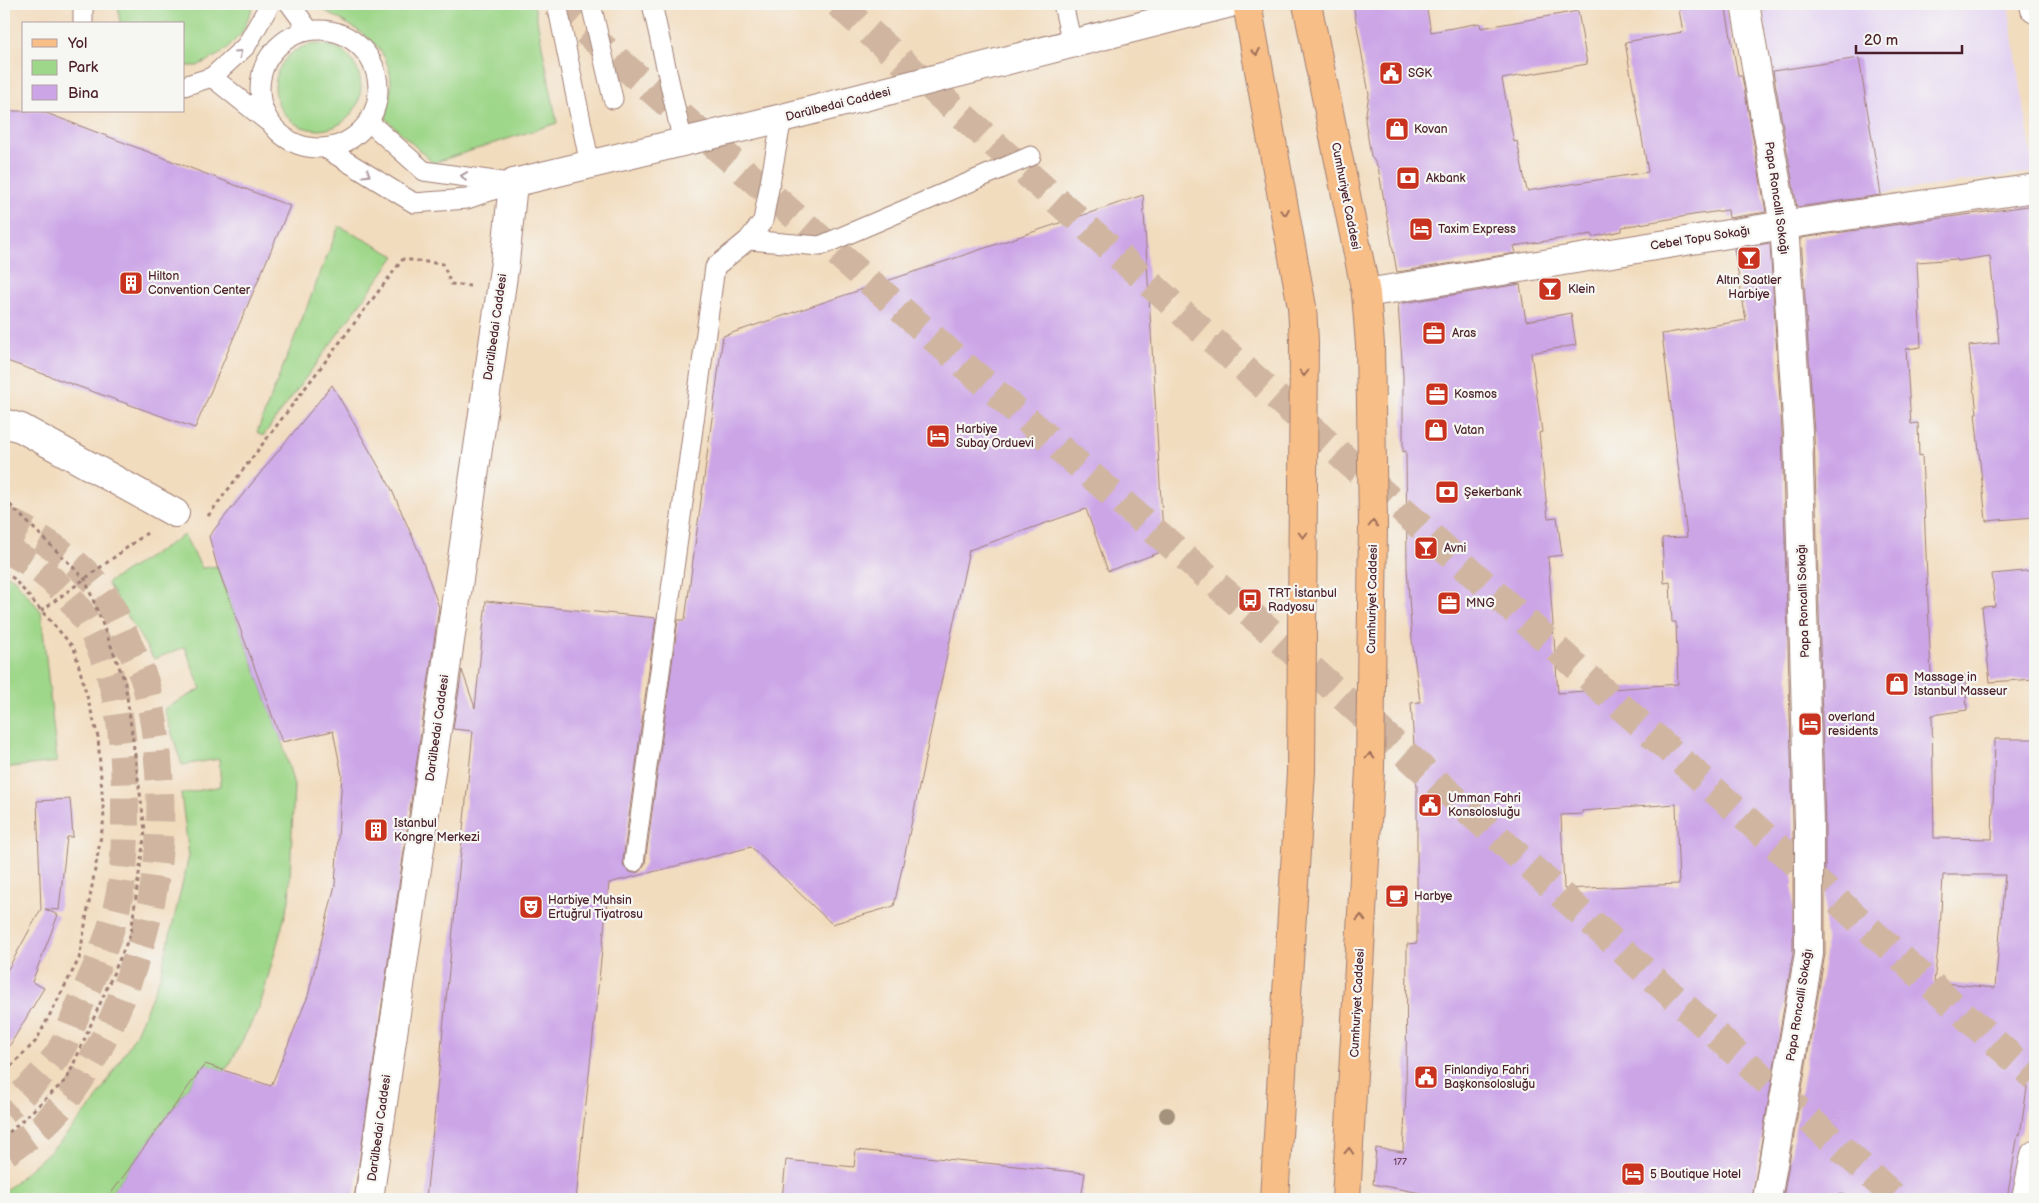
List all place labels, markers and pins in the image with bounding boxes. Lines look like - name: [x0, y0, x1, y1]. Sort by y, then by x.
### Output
- public building icon: SGK: [1378, 60, 1404, 86]
- place label: SGK: [1408, 66, 1432, 81]
- shop icon: Kovan: [1384, 116, 1410, 142]
- place label: Kovan: [1414, 122, 1448, 137]
- bank icon: Akbank: [1395, 165, 1421, 191]
- place label: Akbank: [1426, 171, 1466, 186]
- hotel icon: Taxim Express: [1408, 216, 1434, 242]
- place label: Taxim Express: [1438, 222, 1516, 237]
- bar icon: Altın Saatler Harbiye: [1736, 245, 1762, 271]
- place label: Hilton Convention Center: [148, 269, 251, 298]
- building icon: Hilton Convention Center: [118, 270, 144, 296]
- place label: Altın Saatler Harbiye: [1717, 273, 1782, 302]
- bar icon: Klein: [1537, 276, 1563, 302]
- place label: Klein: [1568, 282, 1595, 297]
- office icon: Aras: [1421, 320, 1447, 346]
- place label: Aras: [1452, 326, 1476, 341]
- office icon: Kosmos: [1424, 381, 1450, 407]
- place label: Kosmos: [1454, 387, 1497, 402]
- shop icon: Vatan: [1423, 417, 1449, 443]
- place label: Harbiye Subay Orduevi: [956, 422, 1034, 451]
- hotel icon: Harbiye Subay Orduevi: [925, 423, 951, 449]
- place label: Vatan: [1454, 423, 1484, 438]
- bank icon: Şekerbank: [1434, 479, 1460, 505]
- place label: Şekerbank: [1464, 485, 1522, 500]
- bar icon: Avni: [1413, 535, 1439, 561]
- place label: Avni: [1444, 541, 1467, 556]
- place label: TRT İstanbul Radyosu: [1268, 585, 1337, 615]
- bus stop icon: TRT İstanbul Radyosu: [1237, 587, 1263, 613]
- office icon: MNG: [1436, 590, 1462, 616]
- place label: MNG: [1466, 596, 1494, 611]
- place label: Massage in Istanbul Masseur: [1914, 670, 2008, 699]
- shop icon: Massage in Istanbul Masseur: [1884, 671, 1910, 697]
- place label: overland residents: [1828, 710, 1878, 739]
- hotel icon: overland residents: [1797, 711, 1823, 737]
- place label: Umman Fahri Konsolosluğu: [1448, 791, 1521, 820]
- public building icon: Umman Fahri Konsolosluğu: [1417, 792, 1443, 818]
- place label: Istanbul Kongre Merkezi: [394, 816, 480, 845]
- building icon: Istanbul Kongre Merkezi: [363, 817, 389, 843]
- cafe icon: Harbye: [1384, 883, 1410, 909]
- place label: Harbye: [1414, 889, 1452, 904]
- place label: Harbiye Muhsin Ertuğrul Tiyatrosu: [548, 893, 643, 922]
- theatre icon: Harbiye Muhsin Ertuğrul Tiyatrosu: [518, 894, 544, 920]
- place label: Finlandiya Fahri Başkonsolosluğu: [1444, 1063, 1535, 1092]
- public building icon: Finlandiya Fahri Başkonsolosluğu: [1413, 1064, 1439, 1090]
- hotel icon: 5 Boutique Hotel: [1620, 1161, 1646, 1187]
- place label: 5 Boutique Hotel: [1650, 1167, 1741, 1182]

